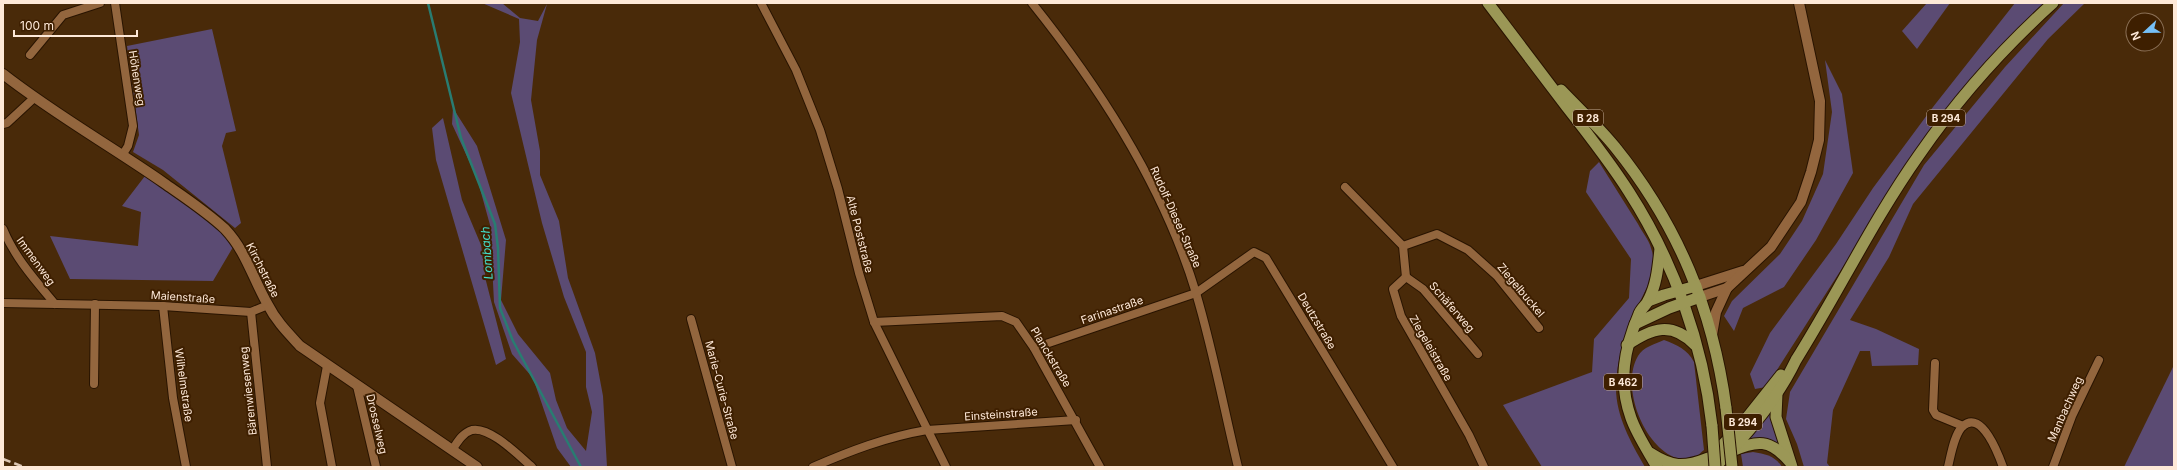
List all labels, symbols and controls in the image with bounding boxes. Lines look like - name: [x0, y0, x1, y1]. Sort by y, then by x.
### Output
- scale bar: [14, 12, 137, 38]
- north arrow: [2125, 12, 2165, 52]
- text: 100 m: [20, 18, 54, 33]
- text: N: [2128, 29, 2144, 42]
- street label: Höhenweg: [126, 49, 148, 107]
- road number: B 28: [1573, 110, 1603, 126]
- road number: B 294: [1927, 110, 1965, 126]
- street label: Rudolf-Diesel-Straße: [1147, 164, 1205, 270]
- street label: Alte Poststraße: [844, 194, 876, 274]
- water label: Lombach: [477, 226, 496, 280]
- street label: Immenweg: [14, 234, 58, 288]
- street label: Kirchstraße: [243, 240, 283, 300]
- street label: Ziegelbuckel: [1494, 260, 1548, 320]
- street label: Schäferweg: [1426, 279, 1478, 335]
- street label: Maienstraße: [150, 288, 216, 306]
- street label: Deutzstraße: [1295, 290, 1339, 352]
- street label: Farinastraße: [1079, 293, 1145, 327]
- street label: Ziegeleistraße: [1406, 313, 1456, 383]
- street label: Planckstraße: [1028, 324, 1074, 390]
- street label: Marie-Curie-Straße: [702, 339, 742, 441]
- street label: Bärenwiesenweg: [236, 346, 260, 436]
- street label: Wilhelmstraße: [172, 347, 196, 423]
- road number: B 462: [1604, 374, 1642, 390]
- street label: Manbachweg: [2044, 374, 2086, 444]
- street label: Drosselweg: [363, 393, 391, 455]
- street label: Einsteinstraße: [964, 404, 1038, 424]
- road number: B 294: [1724, 414, 1762, 430]

